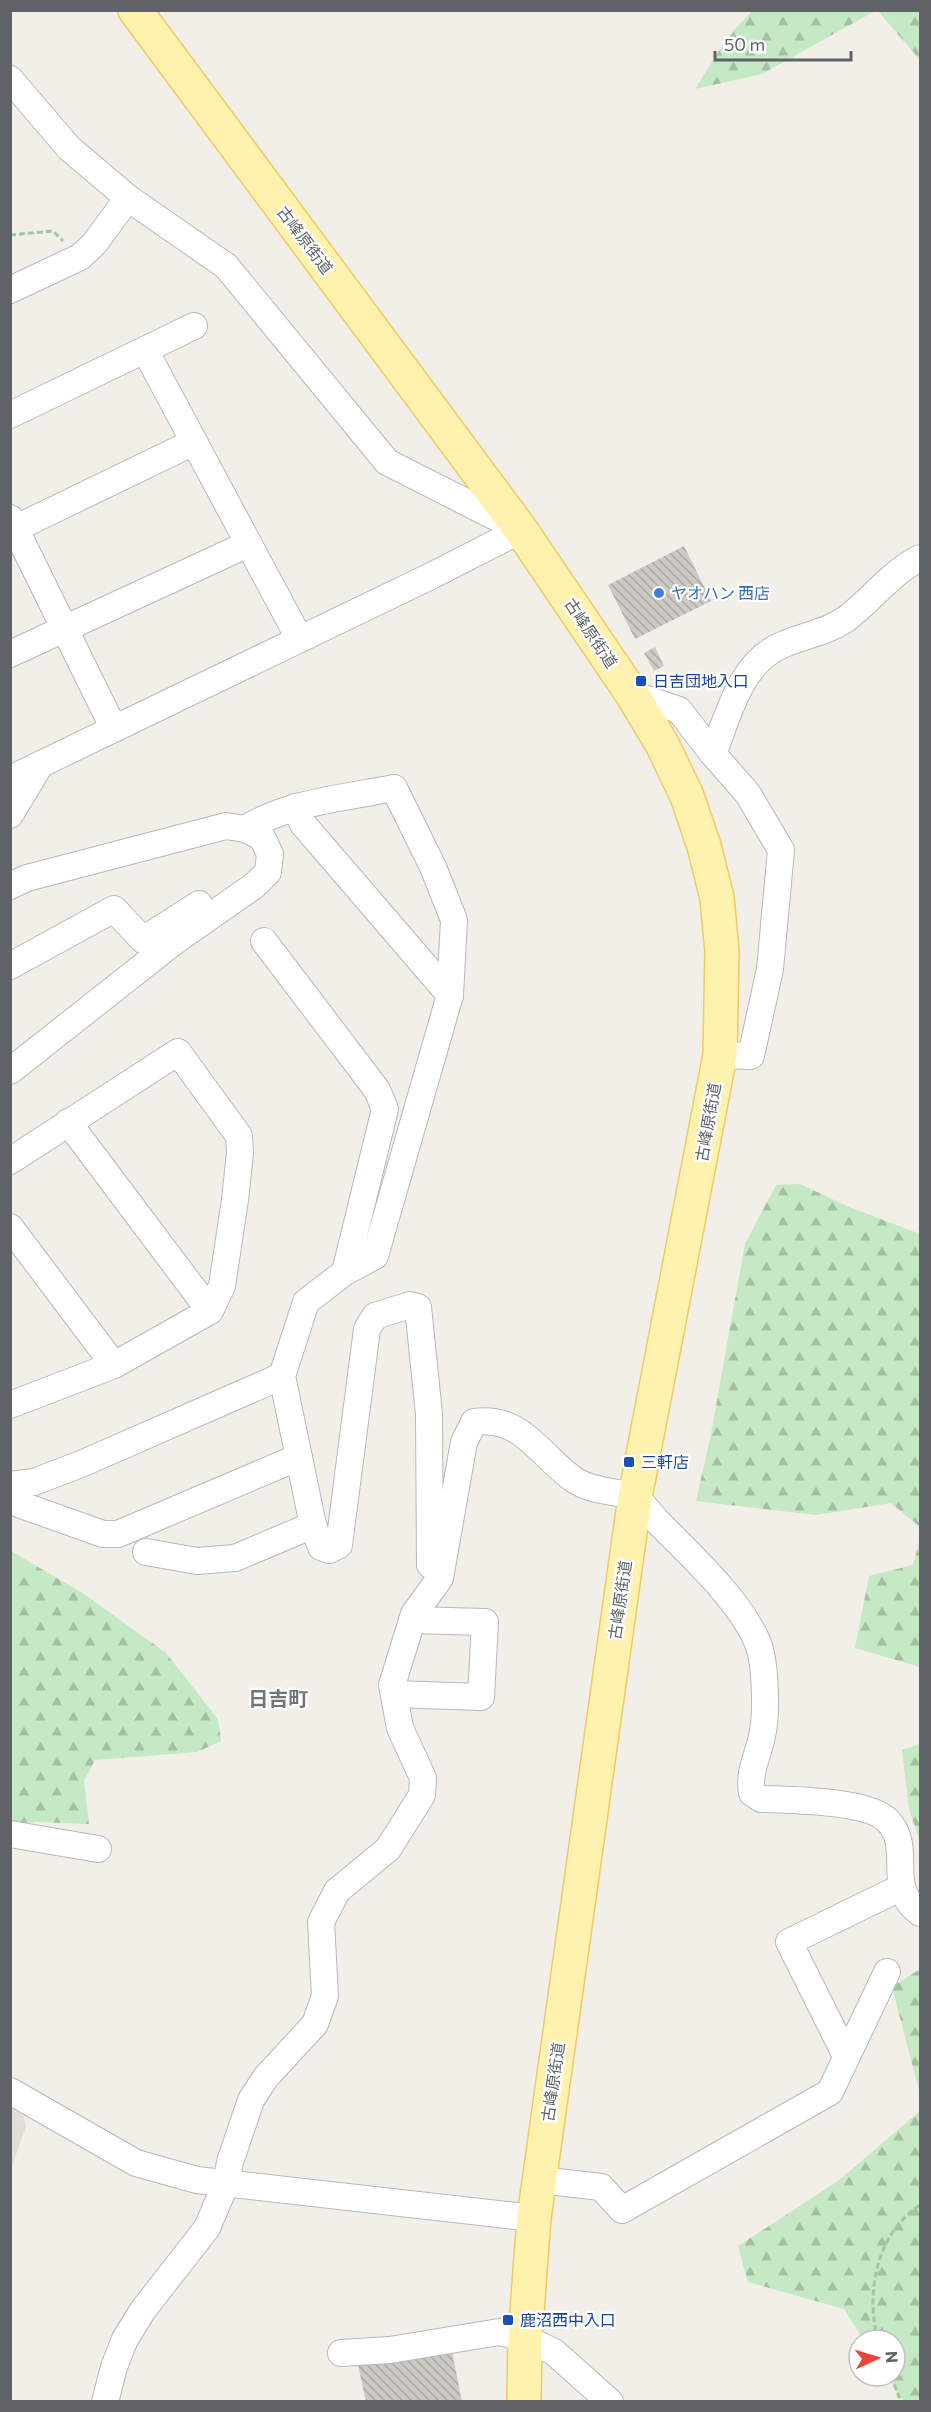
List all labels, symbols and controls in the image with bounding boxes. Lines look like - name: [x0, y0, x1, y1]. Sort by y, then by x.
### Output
- scale bar: [715, 24, 852, 62]
- text: 50 m: [724, 33, 765, 55]
- street label: 古峰原街道: [274, 202, 337, 277]
- place label: ヤオハン 西店: [671, 583, 770, 602]
- marker: ヤオハン 西店: [652, 586, 666, 600]
- street label: 古峰原街道: [561, 594, 622, 671]
- place label: 日吉団地入口: [653, 671, 749, 690]
- marker: 日吉団地入口: [634, 674, 648, 688]
- street label: 古峰原街道: [691, 1081, 724, 1163]
- place label: 三軒店: [641, 1452, 689, 1471]
- marker: 三軒店: [622, 1455, 636, 1469]
- street label: 古峰原街道: [605, 1559, 634, 1641]
- district label: 日吉町: [248, 1686, 308, 1710]
- street label: 古峰原街道: [538, 2041, 567, 2123]
- place label: 鹿沼西中入口: [520, 2310, 616, 2329]
- marker: 鹿沼西中入口: [501, 2313, 515, 2327]
- north arrow: [847, 2328, 907, 2388]
- text: N: [883, 2350, 902, 2364]

